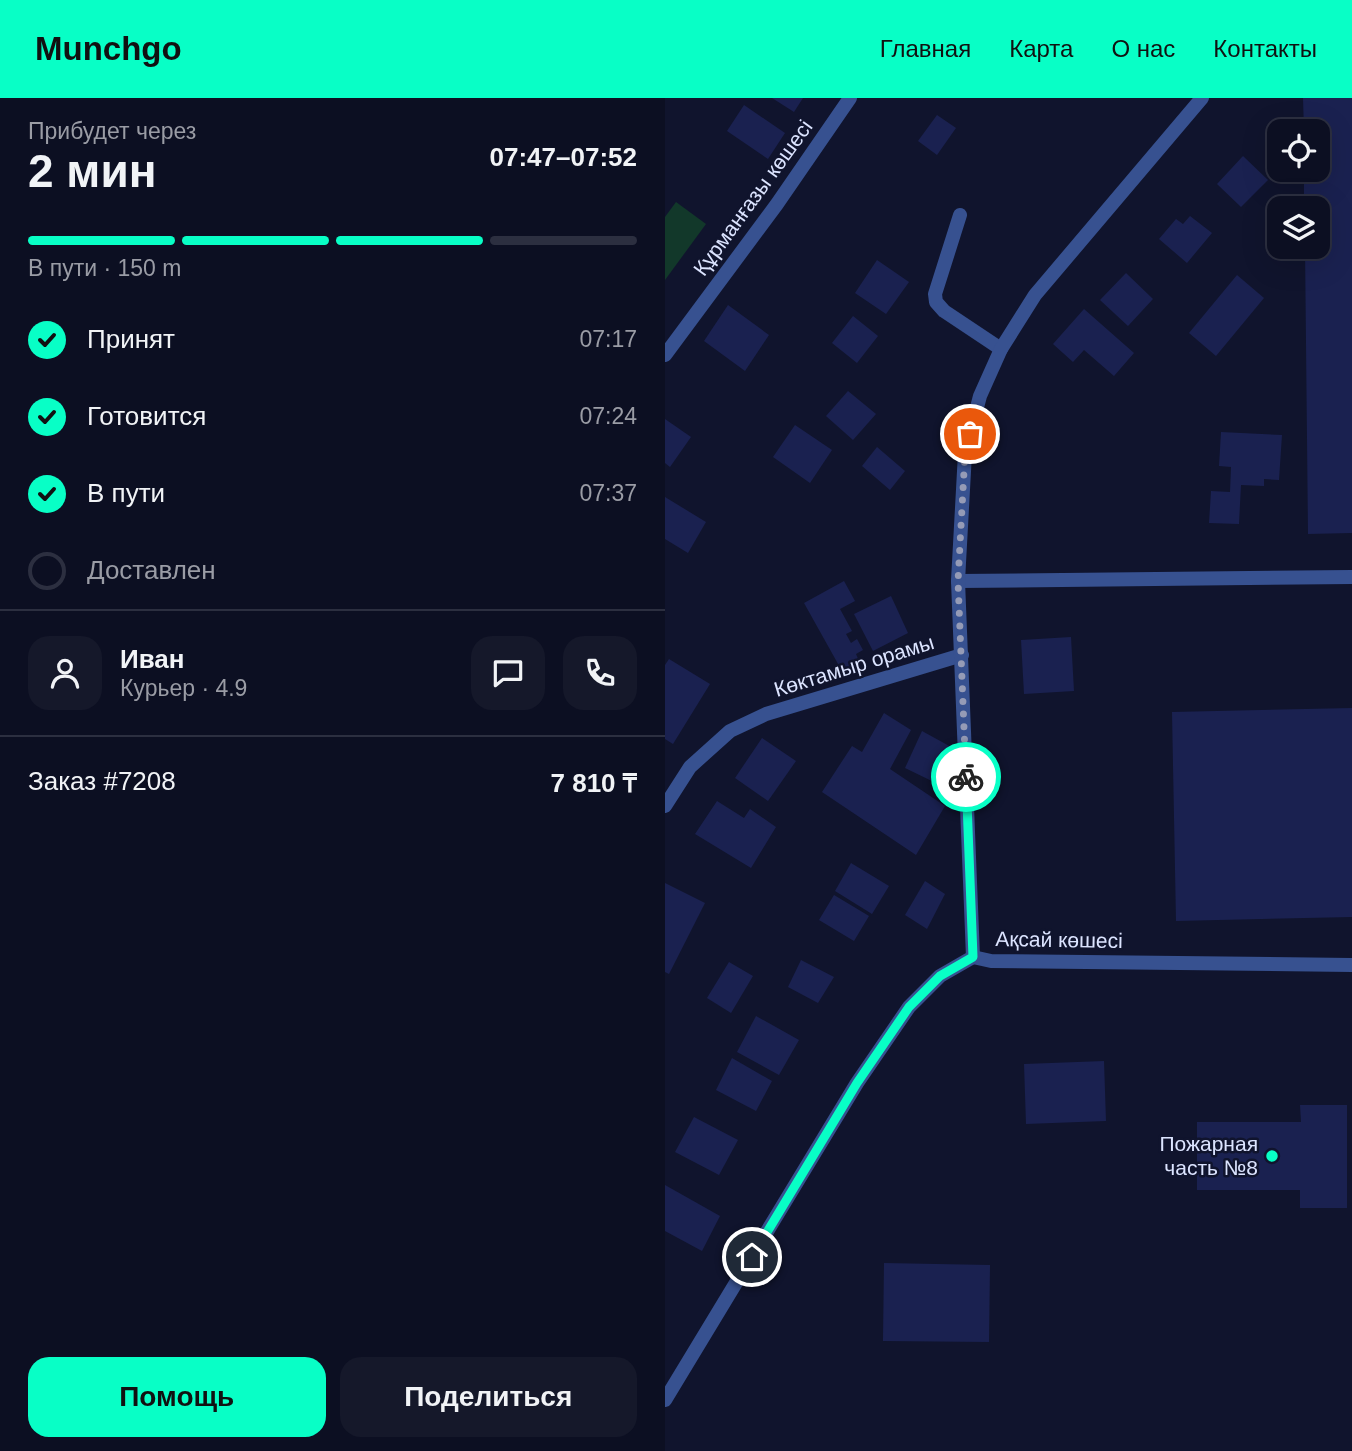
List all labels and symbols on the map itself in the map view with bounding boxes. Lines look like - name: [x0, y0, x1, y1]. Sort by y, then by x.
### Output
- street label: Құрманғазы көшесі: [689, 116, 817, 280]
- pin: [940, 404, 1000, 464]
- street label: Көктамыр орамы: [771, 630, 937, 701]
- courier: [931, 742, 1001, 812]
- street label: Ақсай көшесі: [995, 927, 1123, 952]
- place label: Пожарная часть №8: [1159, 1132, 1258, 1179]
- marker: Пожарная часть №8: [1264, 1148, 1280, 1164]
- pin: [722, 1227, 782, 1287]

